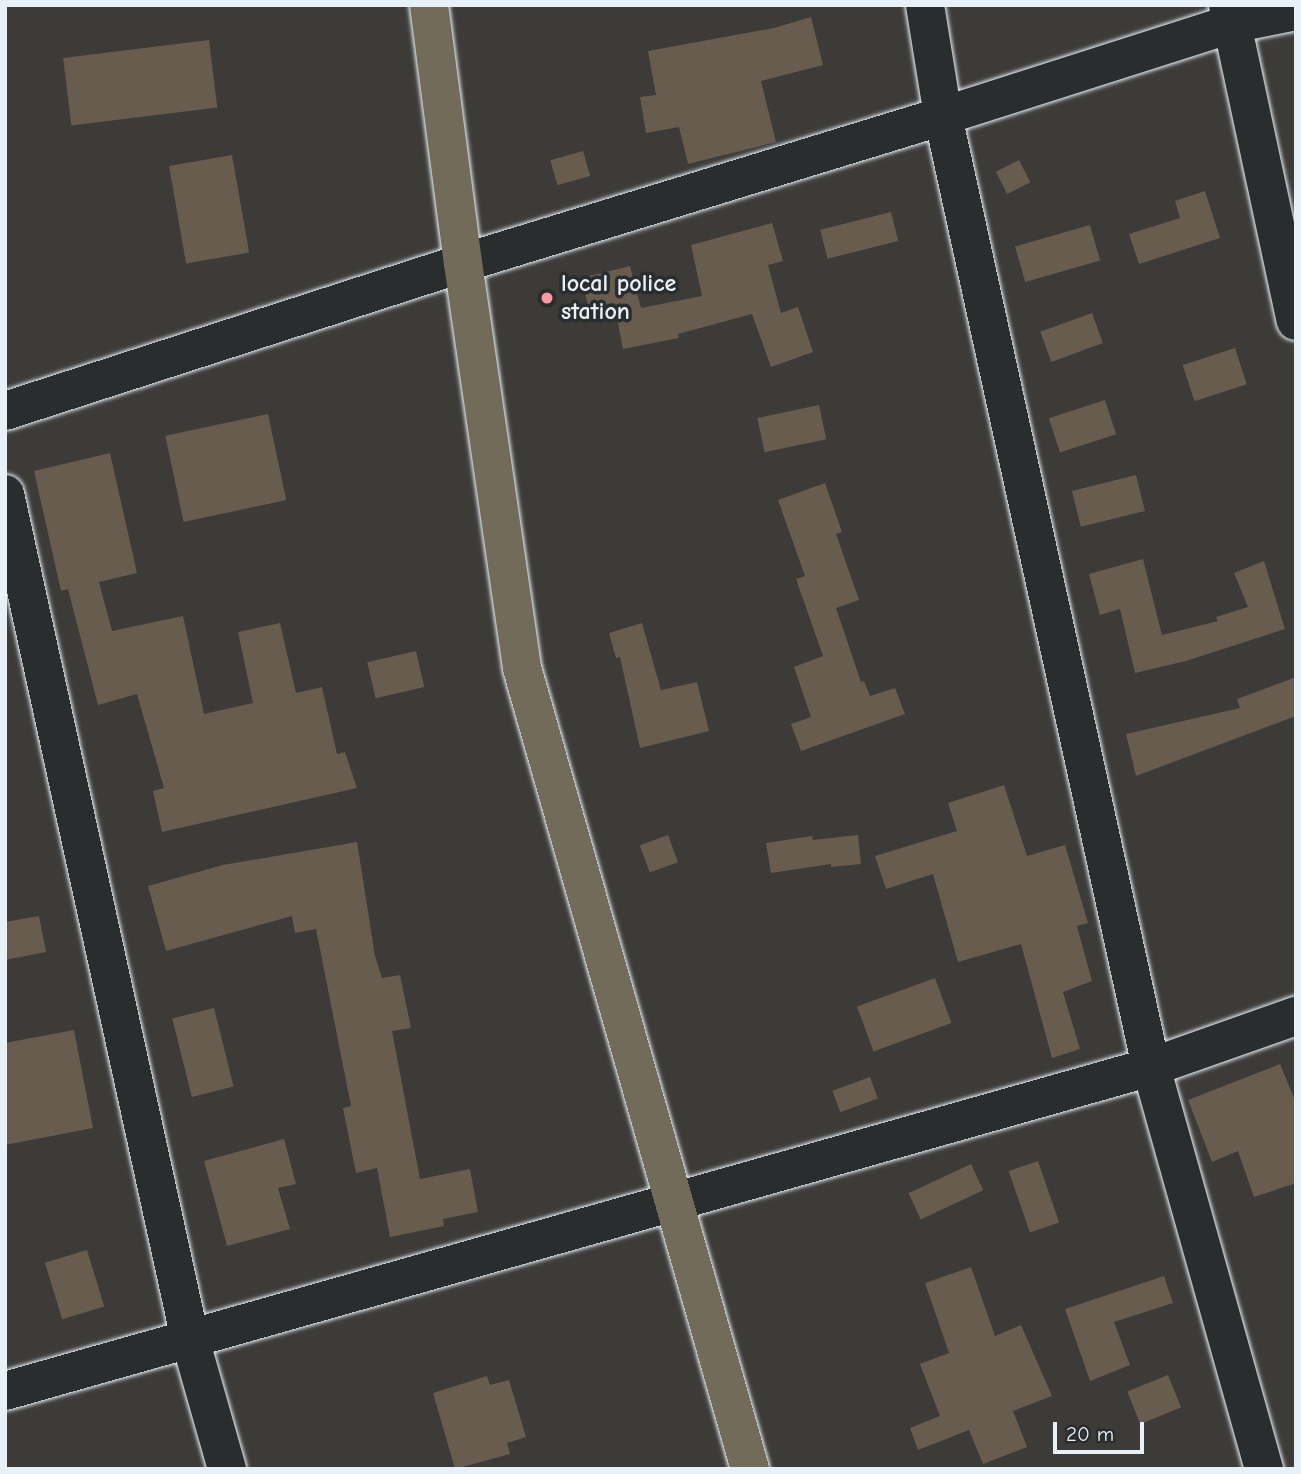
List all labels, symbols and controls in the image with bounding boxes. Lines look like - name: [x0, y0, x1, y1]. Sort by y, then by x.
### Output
- place label: local police station: [561, 270, 676, 326]
- marker: local police station: [539, 290, 555, 306]
- scale bar: [1056, 1408, 1147, 1452]
- text: 20 m: [1066, 1422, 1114, 1446]

